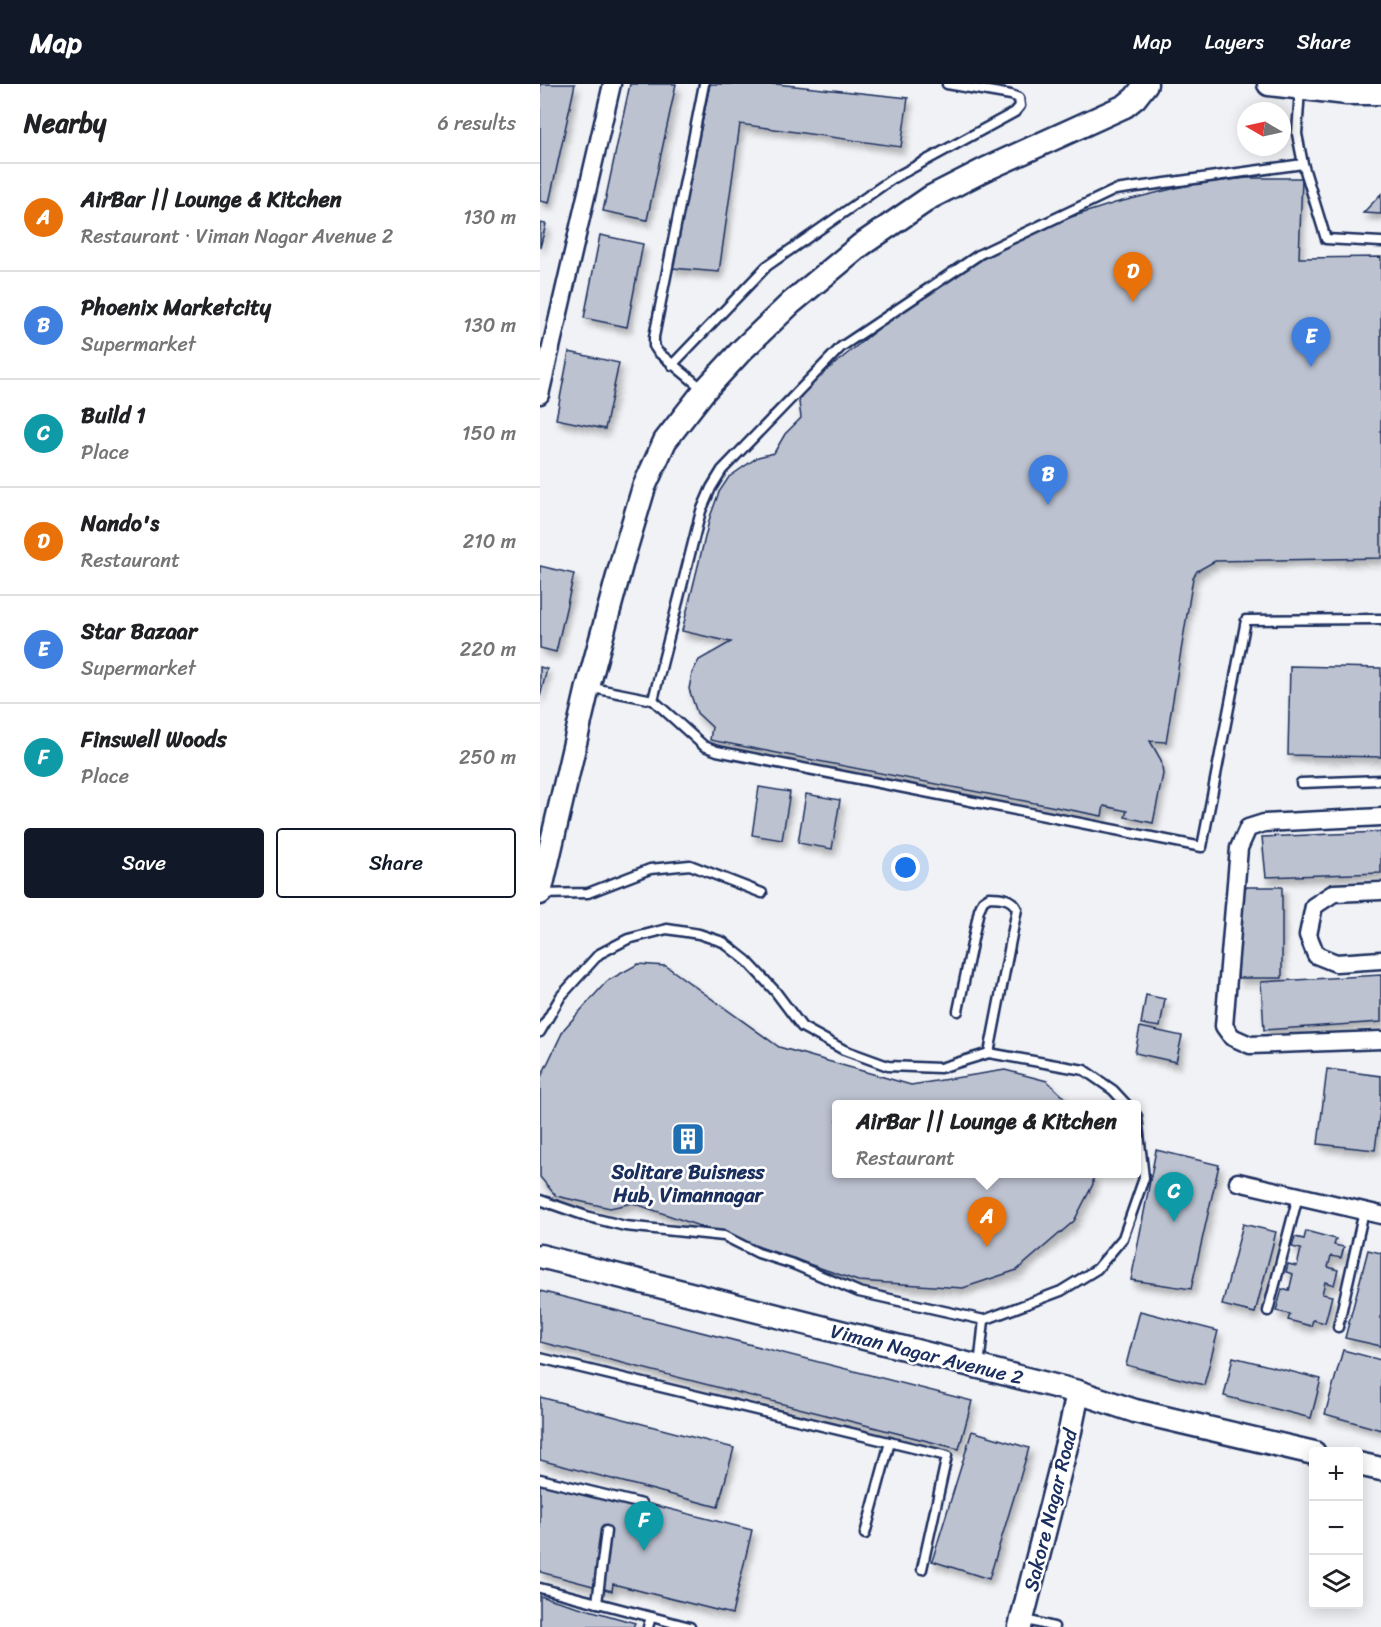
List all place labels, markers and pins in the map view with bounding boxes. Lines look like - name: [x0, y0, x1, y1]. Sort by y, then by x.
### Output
- pin: D: [1114, 252, 1152, 302]
- pin: E: [1292, 318, 1330, 367]
- pin: B: [1028, 456, 1068, 505]
- building icon: Solitare Buisness Hub, Vimannagar: [670, 1121, 706, 1157]
- place label: Solitare Buisness Hub, Vimannagar: [611, 1155, 765, 1213]
- pin: C: [1154, 1172, 1194, 1222]
- pin: A: [968, 1198, 1006, 1247]
- pin: F: [624, 1502, 664, 1551]

